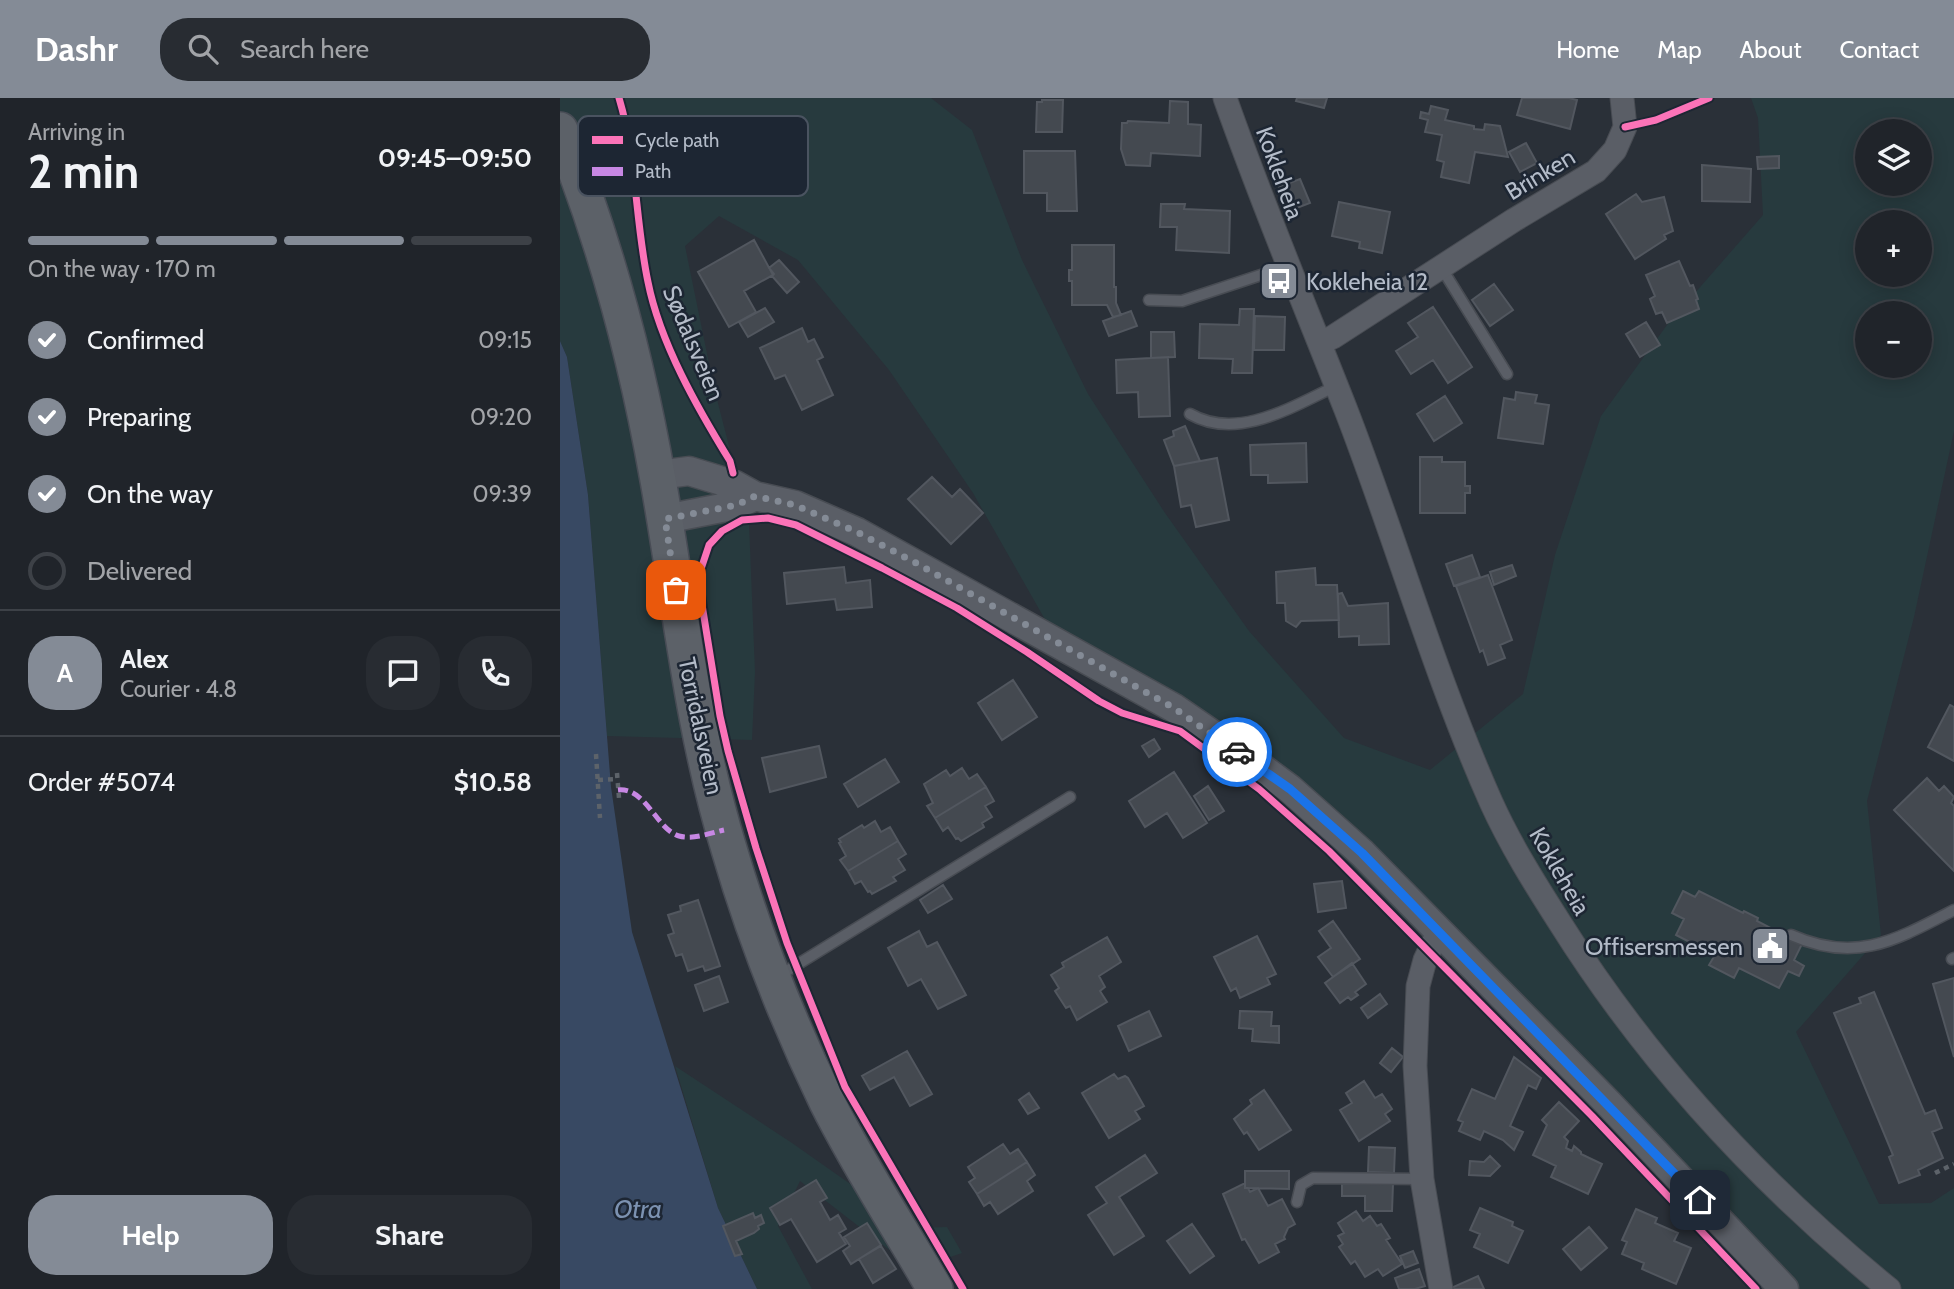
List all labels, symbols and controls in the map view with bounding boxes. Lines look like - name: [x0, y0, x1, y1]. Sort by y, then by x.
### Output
- search box: [160, 18, 650, 81]
- text: Dashr: [35, 29, 118, 69]
- icon: search: [184, 30, 222, 68]
- text: Search here: [240, 33, 369, 65]
- text: Home: [1556, 35, 1619, 64]
- text: Map: [1657, 35, 1702, 64]
- text: About: [1740, 35, 1802, 64]
- text: Contact: [1840, 35, 1919, 64]
- legend: [578, 116, 808, 196]
- text: Arriving in: [28, 118, 125, 146]
- map controls: [1855, 119, 1932, 378]
- button: layers: [1855, 119, 1932, 196]
- street label: Kokleheia: [1250, 123, 1310, 224]
- text: Cycle path: [635, 129, 719, 152]
- text: 09:45–09:50: [378, 142, 532, 174]
- street label: Brinken: [1500, 142, 1580, 206]
- text: 2 min: [28, 144, 139, 200]
- text: Path: [635, 160, 671, 183]
- button: +: [1855, 210, 1932, 287]
- text: On the way · 170 m: [28, 255, 216, 283]
- bus stop icon: Kokleheia 12: [1258, 260, 1300, 302]
- place label: Kokleheia 12: [1306, 267, 1428, 296]
- street label: Sødalsveien: [657, 281, 731, 405]
- button: −: [1855, 301, 1932, 378]
- icon: check: [28, 321, 66, 359]
- text: Confirmed: [87, 324, 204, 356]
- text: 09:15: [478, 326, 532, 354]
- icon: check: [28, 398, 66, 436]
- text: Preparing: [87, 401, 191, 433]
- text: 09:20: [470, 403, 532, 431]
- icon: check: [28, 475, 66, 513]
- text: On the way: [87, 478, 213, 510]
- text: 09:39: [473, 480, 532, 508]
- text: Delivered: [87, 555, 192, 587]
- pin: [646, 560, 706, 620]
- icon: bag: [657, 571, 695, 609]
- button: chat: [366, 636, 440, 710]
- button: phone: [458, 636, 532, 710]
- text: Alex: [120, 643, 169, 675]
- street label: Torridalsveien: [672, 655, 730, 797]
- text: A: [57, 657, 73, 689]
- text: Courier · 4.8: [120, 675, 237, 703]
- courier: [1202, 717, 1272, 787]
- icon: car: [1218, 733, 1256, 771]
- text: Order #5074: [28, 766, 175, 798]
- text: $10.58: [454, 766, 532, 798]
- street label: Kokleheia: [1523, 822, 1597, 920]
- public building icon: Offisersmessen: [1749, 925, 1791, 967]
- place label: Offisersmessen: [1585, 932, 1743, 961]
- pin: [1670, 1170, 1730, 1230]
- icon: home: [1681, 1181, 1719, 1219]
- water label: Otra: [614, 1193, 662, 1225]
- button: Help: [28, 1195, 273, 1275]
- button: Share: [287, 1195, 532, 1275]

